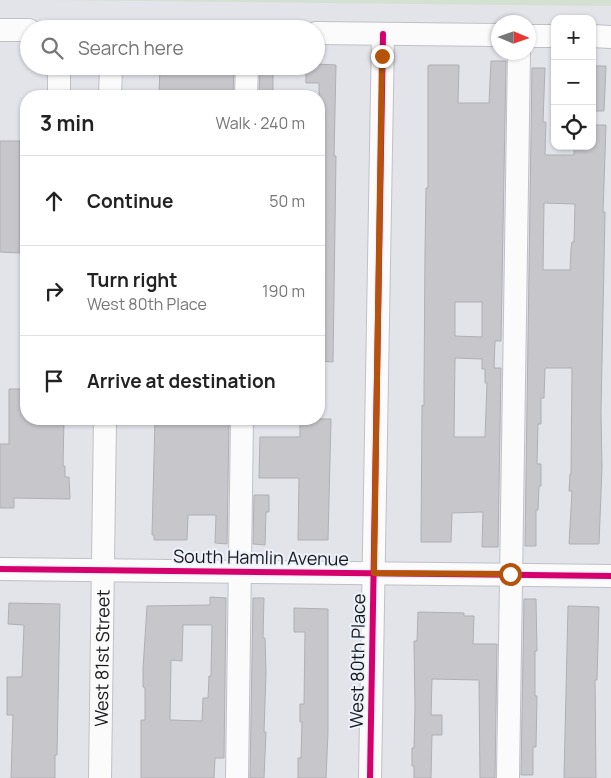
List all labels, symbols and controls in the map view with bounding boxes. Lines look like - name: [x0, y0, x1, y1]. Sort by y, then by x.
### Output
- north arrow: [491, 15, 536, 60]
- map controls: [551, 15, 596, 150]
- button: +: [551, 15, 596, 60]
- search box: [20, 20, 325, 75]
- icon: search: [38, 34, 66, 62]
- text: Search here: [78, 35, 184, 61]
- route end: [371, 45, 394, 68]
- button: −: [551, 60, 596, 105]
- button: locate: [551, 105, 596, 150]
- text: 3 min: [40, 109, 94, 137]
- text: Walk · 240 m: [215, 112, 305, 134]
- icon: ahead: [40, 187, 68, 215]
- text: Continue: [87, 188, 173, 214]
- text: 50 m: [269, 190, 305, 212]
- text: Turn right: [87, 267, 177, 293]
- icon: right: [40, 277, 68, 305]
- text: 190 m: [262, 280, 305, 302]
- text: West 80th Place: [87, 293, 207, 315]
- icon: arrive: [40, 367, 68, 395]
- text: Arrive at destination: [87, 368, 276, 394]
- street label: South Hamlin Avenue: [173, 543, 349, 571]
- route start: [499, 563, 522, 586]
- street label: West 81st Street: [89, 589, 115, 727]
- street label: West 80th Place: [344, 593, 370, 729]

